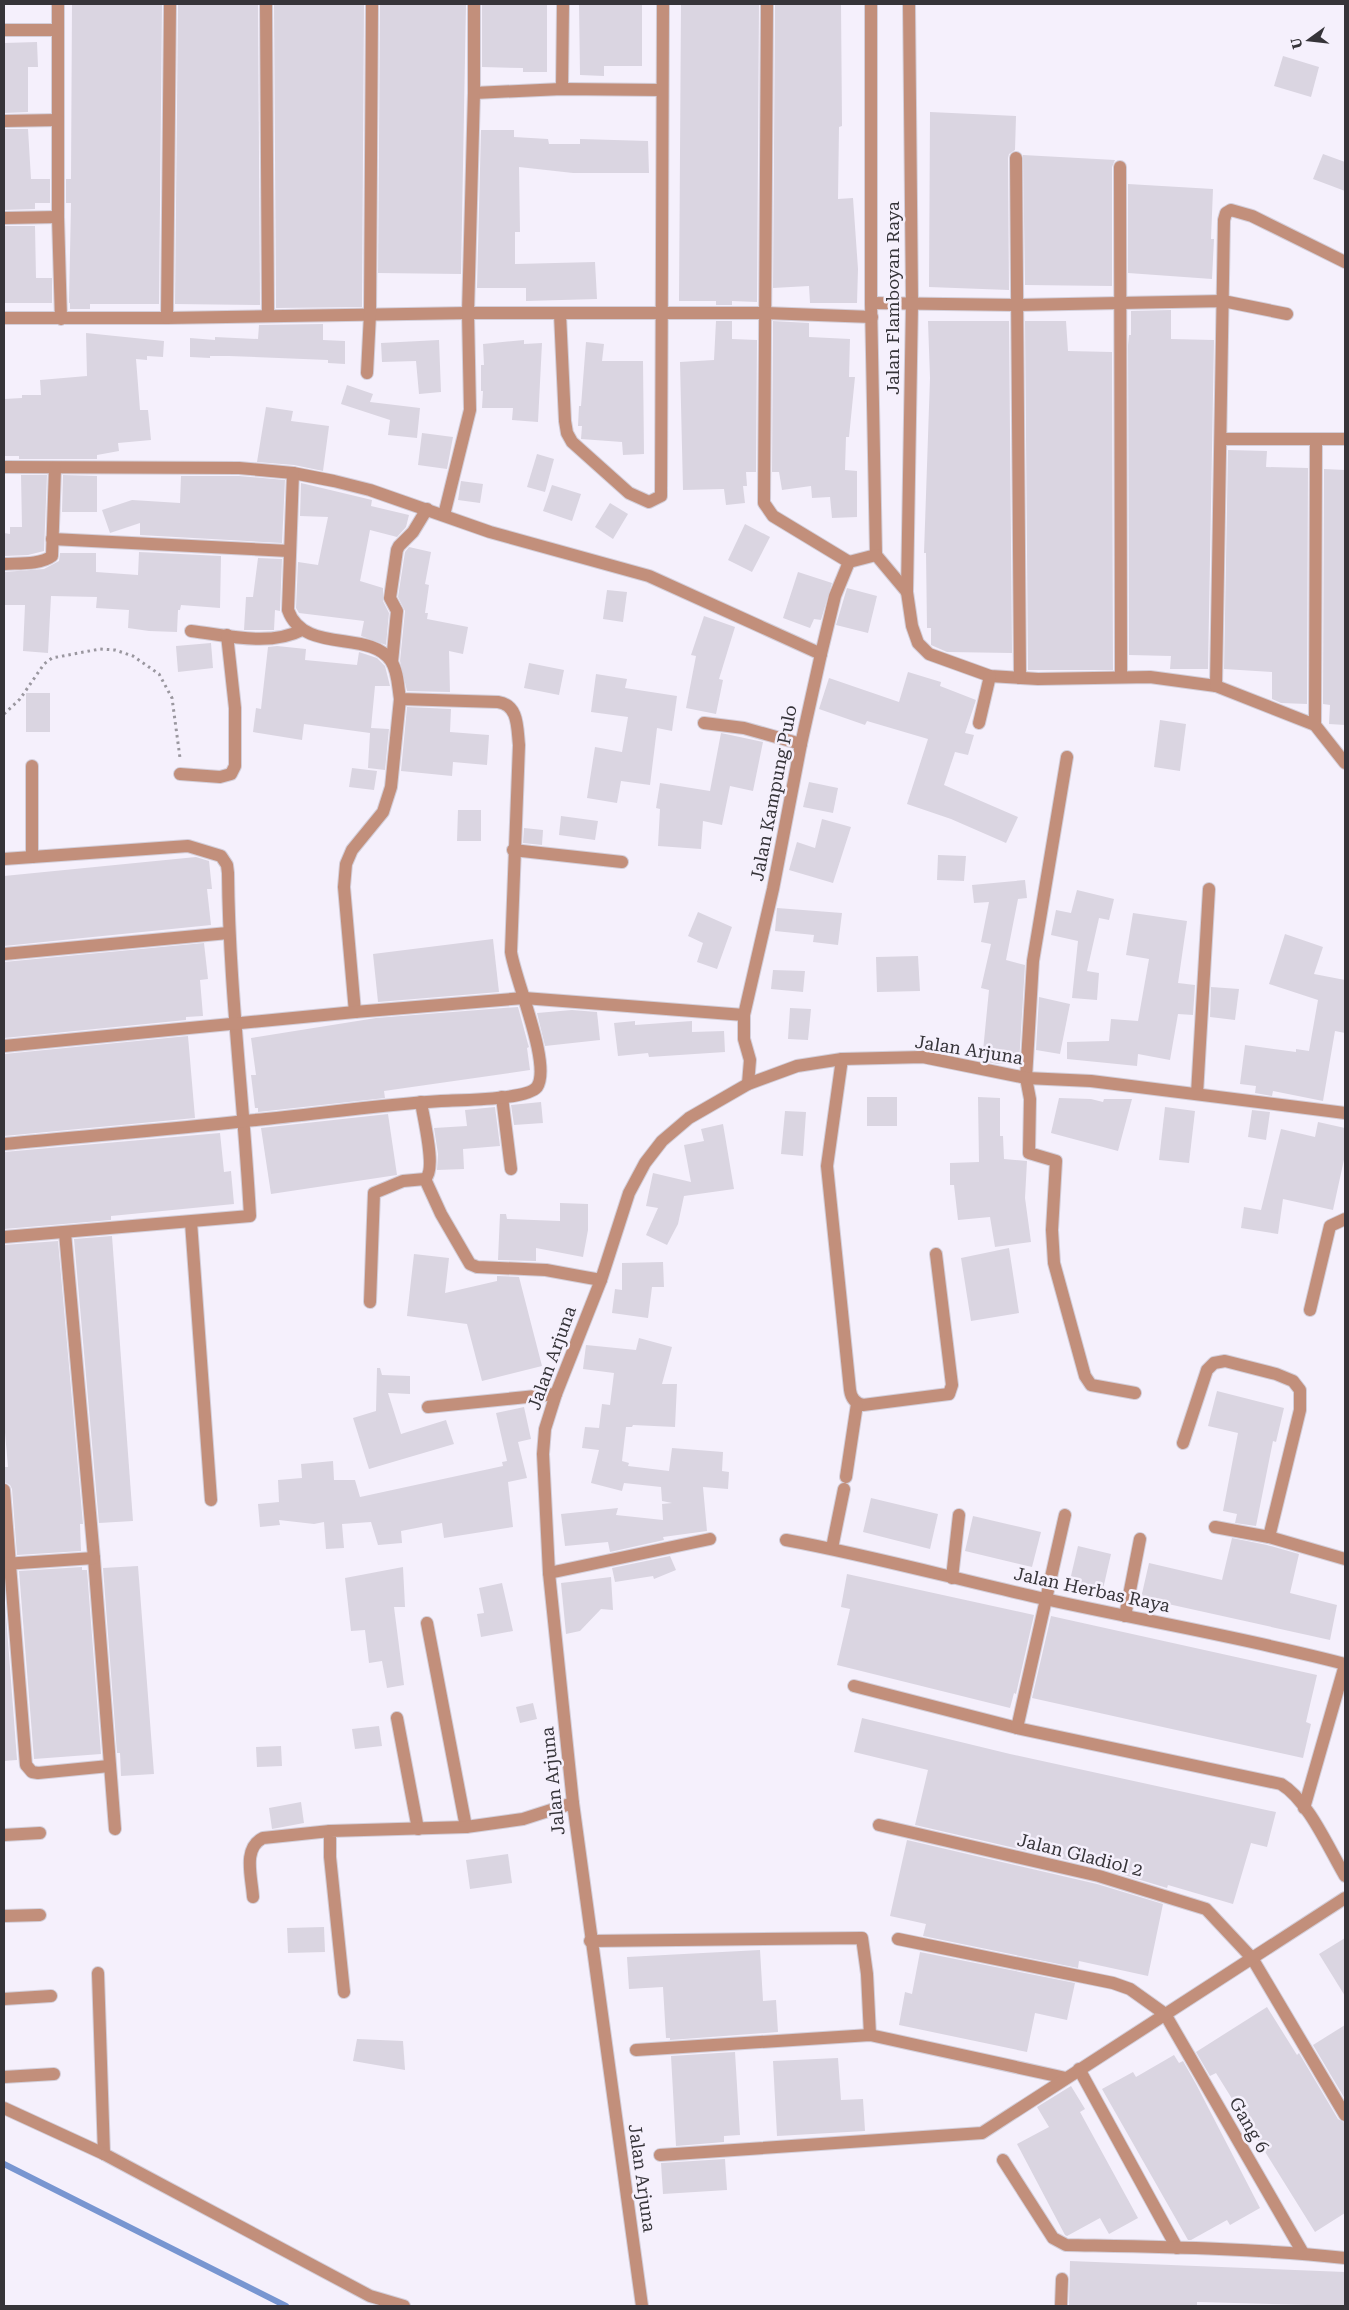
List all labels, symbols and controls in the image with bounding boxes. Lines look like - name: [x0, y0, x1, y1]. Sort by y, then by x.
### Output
- north arrow: [1284, 15, 1334, 65]
- text: U: [1287, 36, 1306, 51]
- street label: Jalan Flamboyan Raya: [882, 201, 903, 395]
- street label: Jalan Kampung Pulo: [746, 703, 801, 883]
- street label: Jalan Arjuna: [914, 1031, 1025, 1068]
- street label: Jalan Arjuna: [523, 1303, 580, 1413]
- street label: Jalan Herbas Raya: [1012, 1563, 1172, 1616]
- street label: Jalan Arjuna: [536, 1726, 569, 1836]
- street label: Jalan Gladiol 2: [1015, 1829, 1145, 1880]
- street label: Gang 6: [1225, 2093, 1274, 2156]
- street label: Jalan Arjuna: [625, 2122, 661, 2234]

